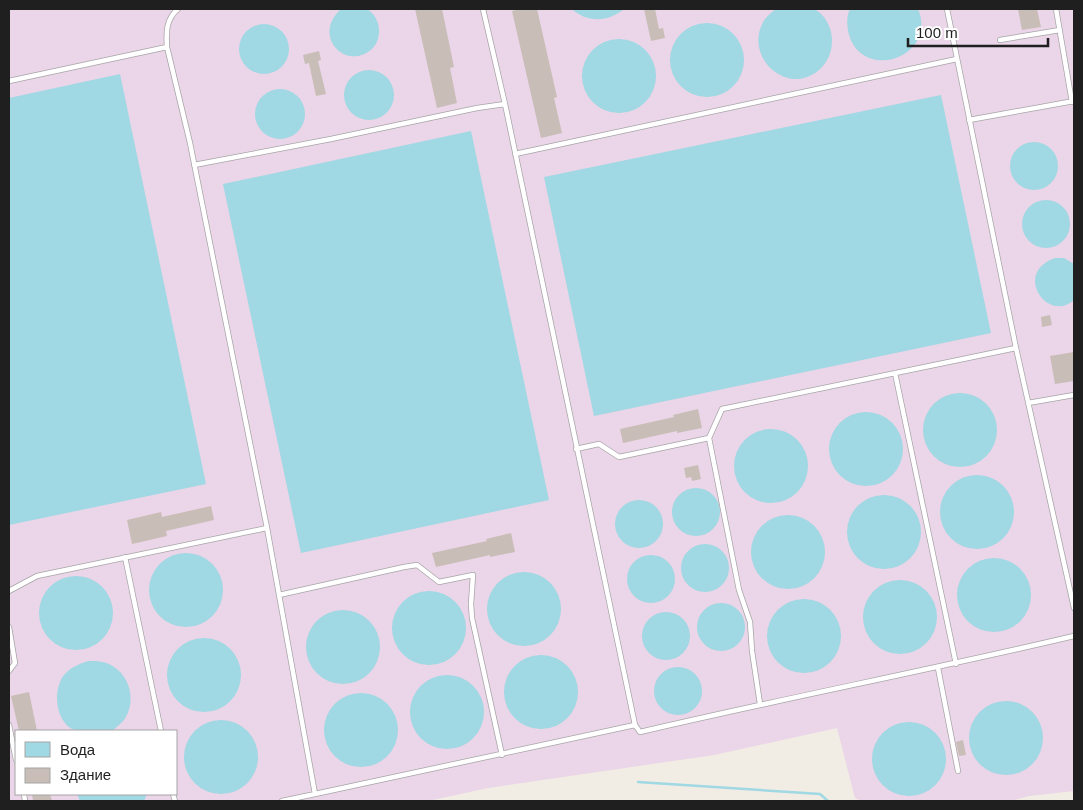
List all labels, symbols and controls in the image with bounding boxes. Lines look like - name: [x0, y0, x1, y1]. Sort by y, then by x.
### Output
- scale bar: [908, 15, 1048, 47]
- text: 100 m: [916, 24, 958, 41]
- legend: [15, 730, 178, 795]
- text: Вода: [60, 741, 96, 758]
- text: Здание: [60, 766, 111, 783]

